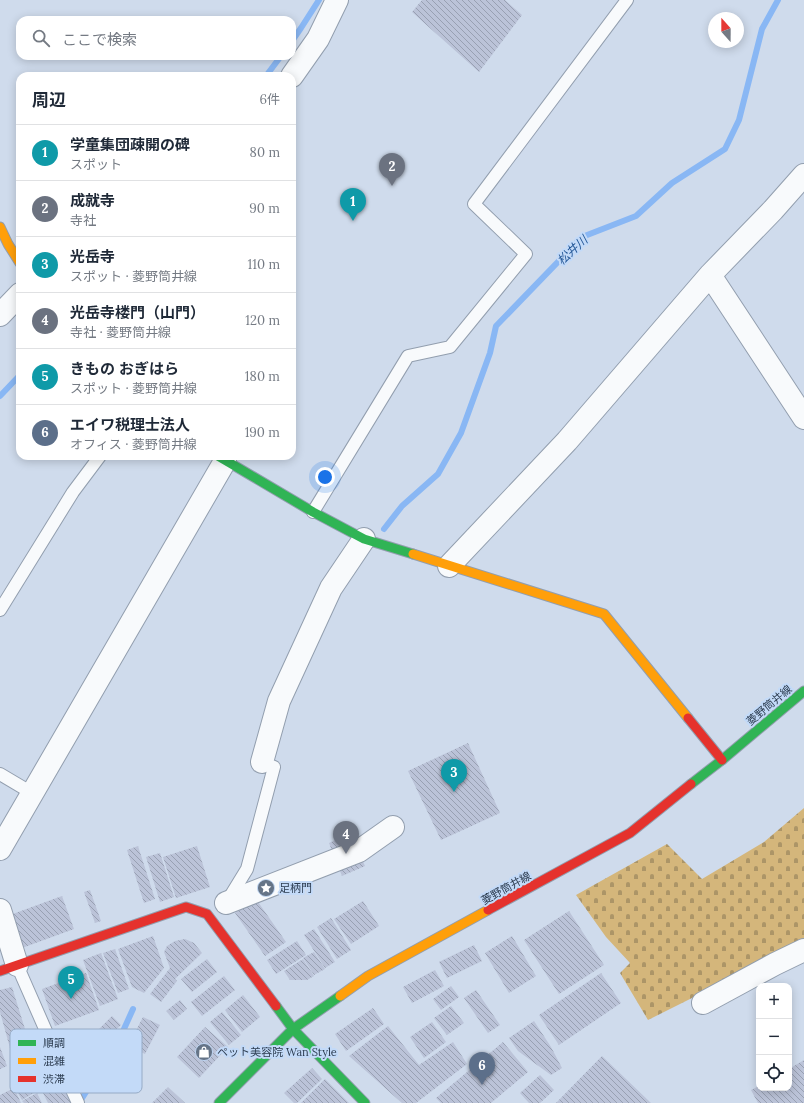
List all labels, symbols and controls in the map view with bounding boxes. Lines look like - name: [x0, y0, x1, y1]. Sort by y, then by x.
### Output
- north arrow: [708, 12, 744, 48]
- search box: [16, 16, 296, 60]
- icon: search: [30, 27, 52, 49]
- text: ここで検索: [62, 30, 137, 49]
- text: 周辺: [32, 89, 66, 111]
- text: 6件: [259, 91, 280, 108]
- text: 学童集団疎開の碑: [70, 135, 190, 154]
- text: 1: [42, 144, 48, 161]
- text: 80 m: [250, 144, 280, 161]
- pin: 2: [379, 153, 405, 186]
- text: スポット: [70, 156, 122, 173]
- pin: 1: [340, 188, 366, 221]
- text: 成就寺: [70, 191, 115, 210]
- text: 2: [42, 200, 48, 217]
- text: 90 m: [249, 200, 280, 217]
- text: 寺社: [70, 212, 96, 229]
- water label: 松井川: [554, 231, 592, 268]
- text: 光岳寺: [70, 247, 115, 266]
- text: 3: [41, 256, 49, 273]
- text: 110 m: [247, 256, 280, 273]
- text: スポット · 菱野筒井線: [70, 268, 197, 285]
- text: 光岳寺楼門（山門）: [70, 303, 205, 322]
- text: 4: [41, 312, 49, 329]
- text: 120 m: [245, 312, 280, 329]
- text: 寺社 · 菱野筒井線: [70, 324, 171, 341]
- text: きもの おぎはら: [70, 359, 179, 378]
- text: 5: [41, 368, 49, 385]
- text: 180 m: [245, 368, 280, 385]
- text: スポット · 菱野筒井線: [70, 380, 197, 397]
- text: エイワ税理士法人: [70, 415, 190, 434]
- text: 6: [41, 424, 49, 441]
- text: 190 m: [245, 424, 280, 441]
- text: オフィス · 菱野筒井線: [70, 436, 197, 453]
- your location: [315, 467, 335, 487]
- street label: 菱野筒井線: [743, 682, 795, 728]
- pin: 3: [441, 759, 467, 792]
- pin: 4: [333, 821, 359, 854]
- street label: 菱野筒井線: [479, 869, 533, 907]
- place icon: 足柄門: [256, 878, 276, 898]
- place label: 足柄門: [279, 881, 312, 895]
- pin: 5: [58, 966, 84, 999]
- map controls: [756, 983, 792, 1091]
- button: +: [756, 983, 792, 1019]
- button: −: [756, 1019, 792, 1055]
- legend: [10, 1029, 142, 1093]
- text: 順調: [43, 1036, 65, 1050]
- shop icon: ペット美容院 Wan Style: [194, 1042, 214, 1062]
- place label: ペット美容院 Wan Style: [217, 1045, 337, 1059]
- pin: 6: [469, 1052, 495, 1085]
- text: 混雑: [43, 1054, 65, 1068]
- button: locate: [756, 1055, 792, 1091]
- text: 渋滞: [43, 1072, 65, 1086]

